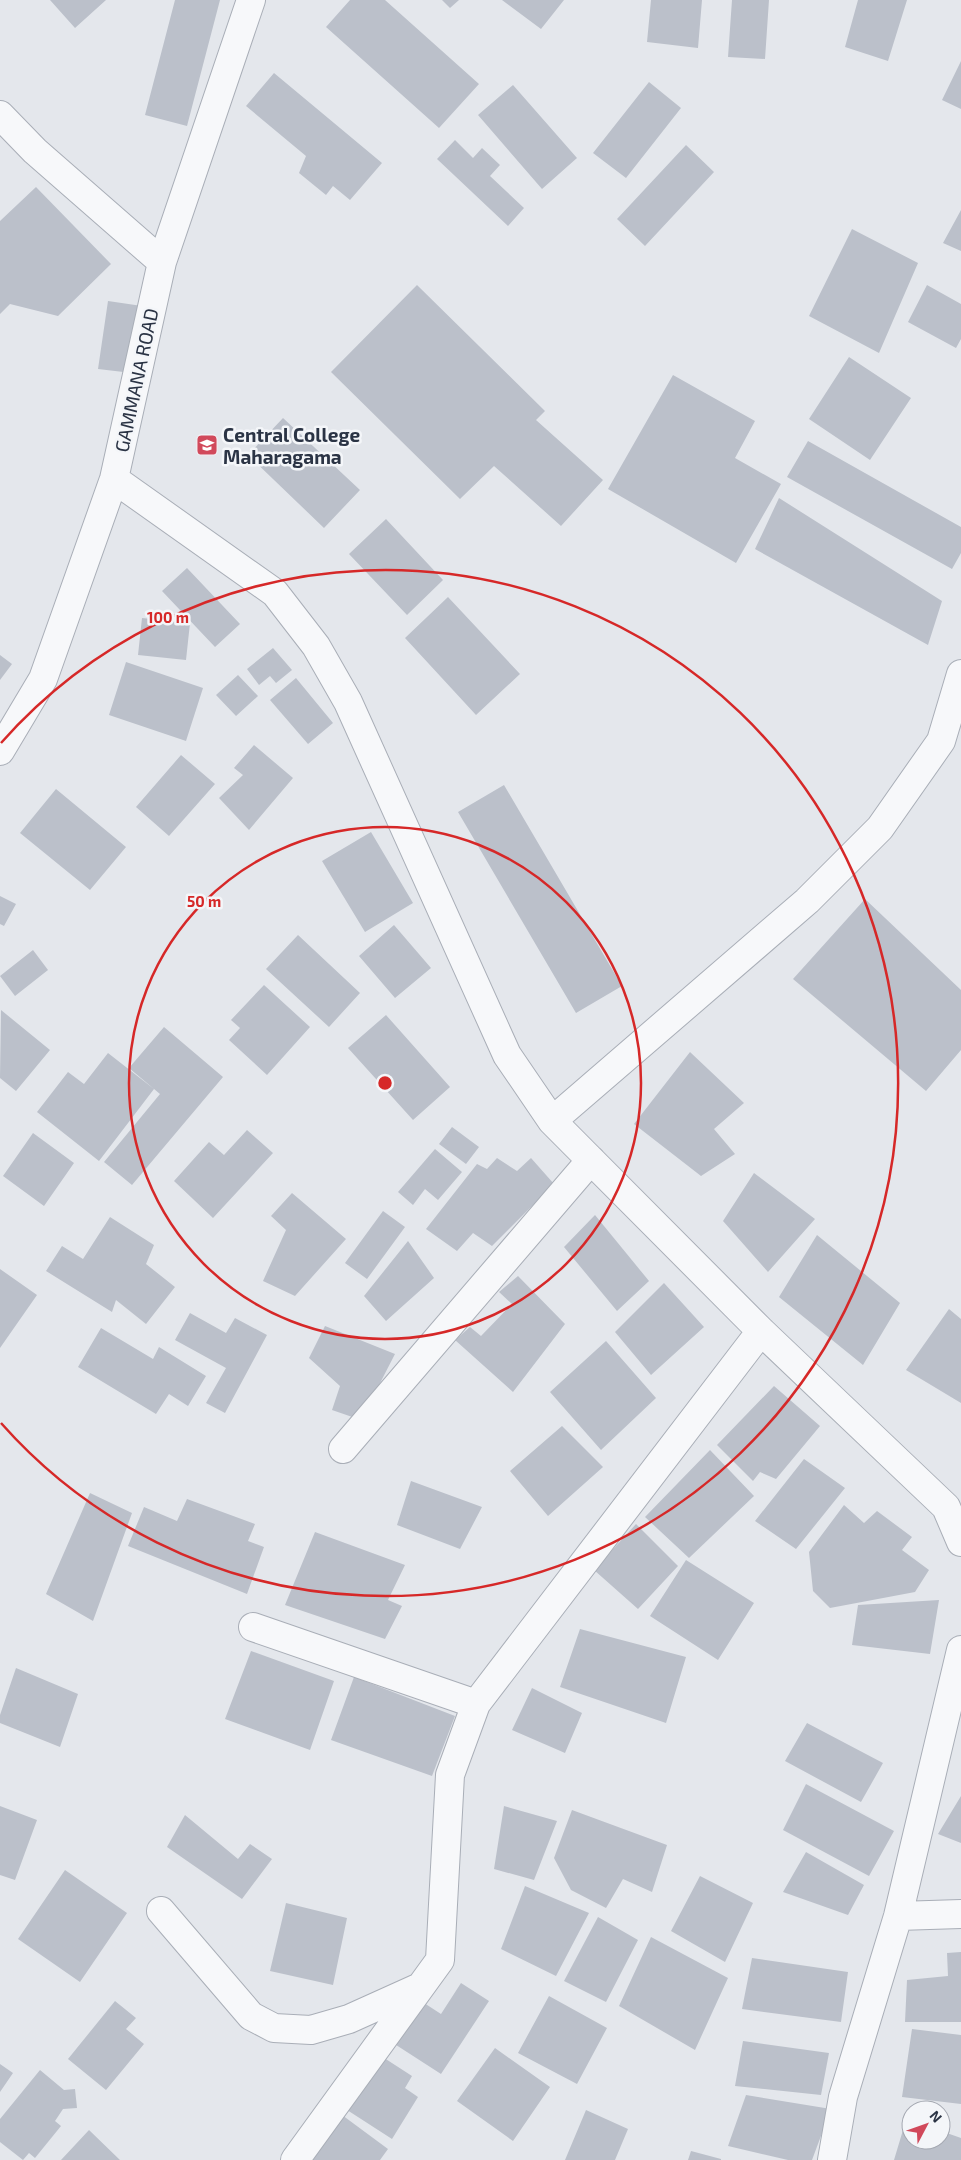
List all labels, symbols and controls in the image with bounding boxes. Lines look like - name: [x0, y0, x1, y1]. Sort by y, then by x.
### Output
- street label: GAMMANA ROAD: [110, 306, 162, 454]
- place label: Central College Maharagama: [223, 423, 360, 468]
- school or university icon: Central College Maharagama: [195, 433, 219, 457]
- text: 100 m: [147, 608, 189, 626]
- text: 50 m: [187, 892, 221, 910]
- centre of rings: [376, 1074, 394, 1092]
- north arrow: [901, 2100, 951, 2150]
- text: N: [926, 2107, 946, 2126]

